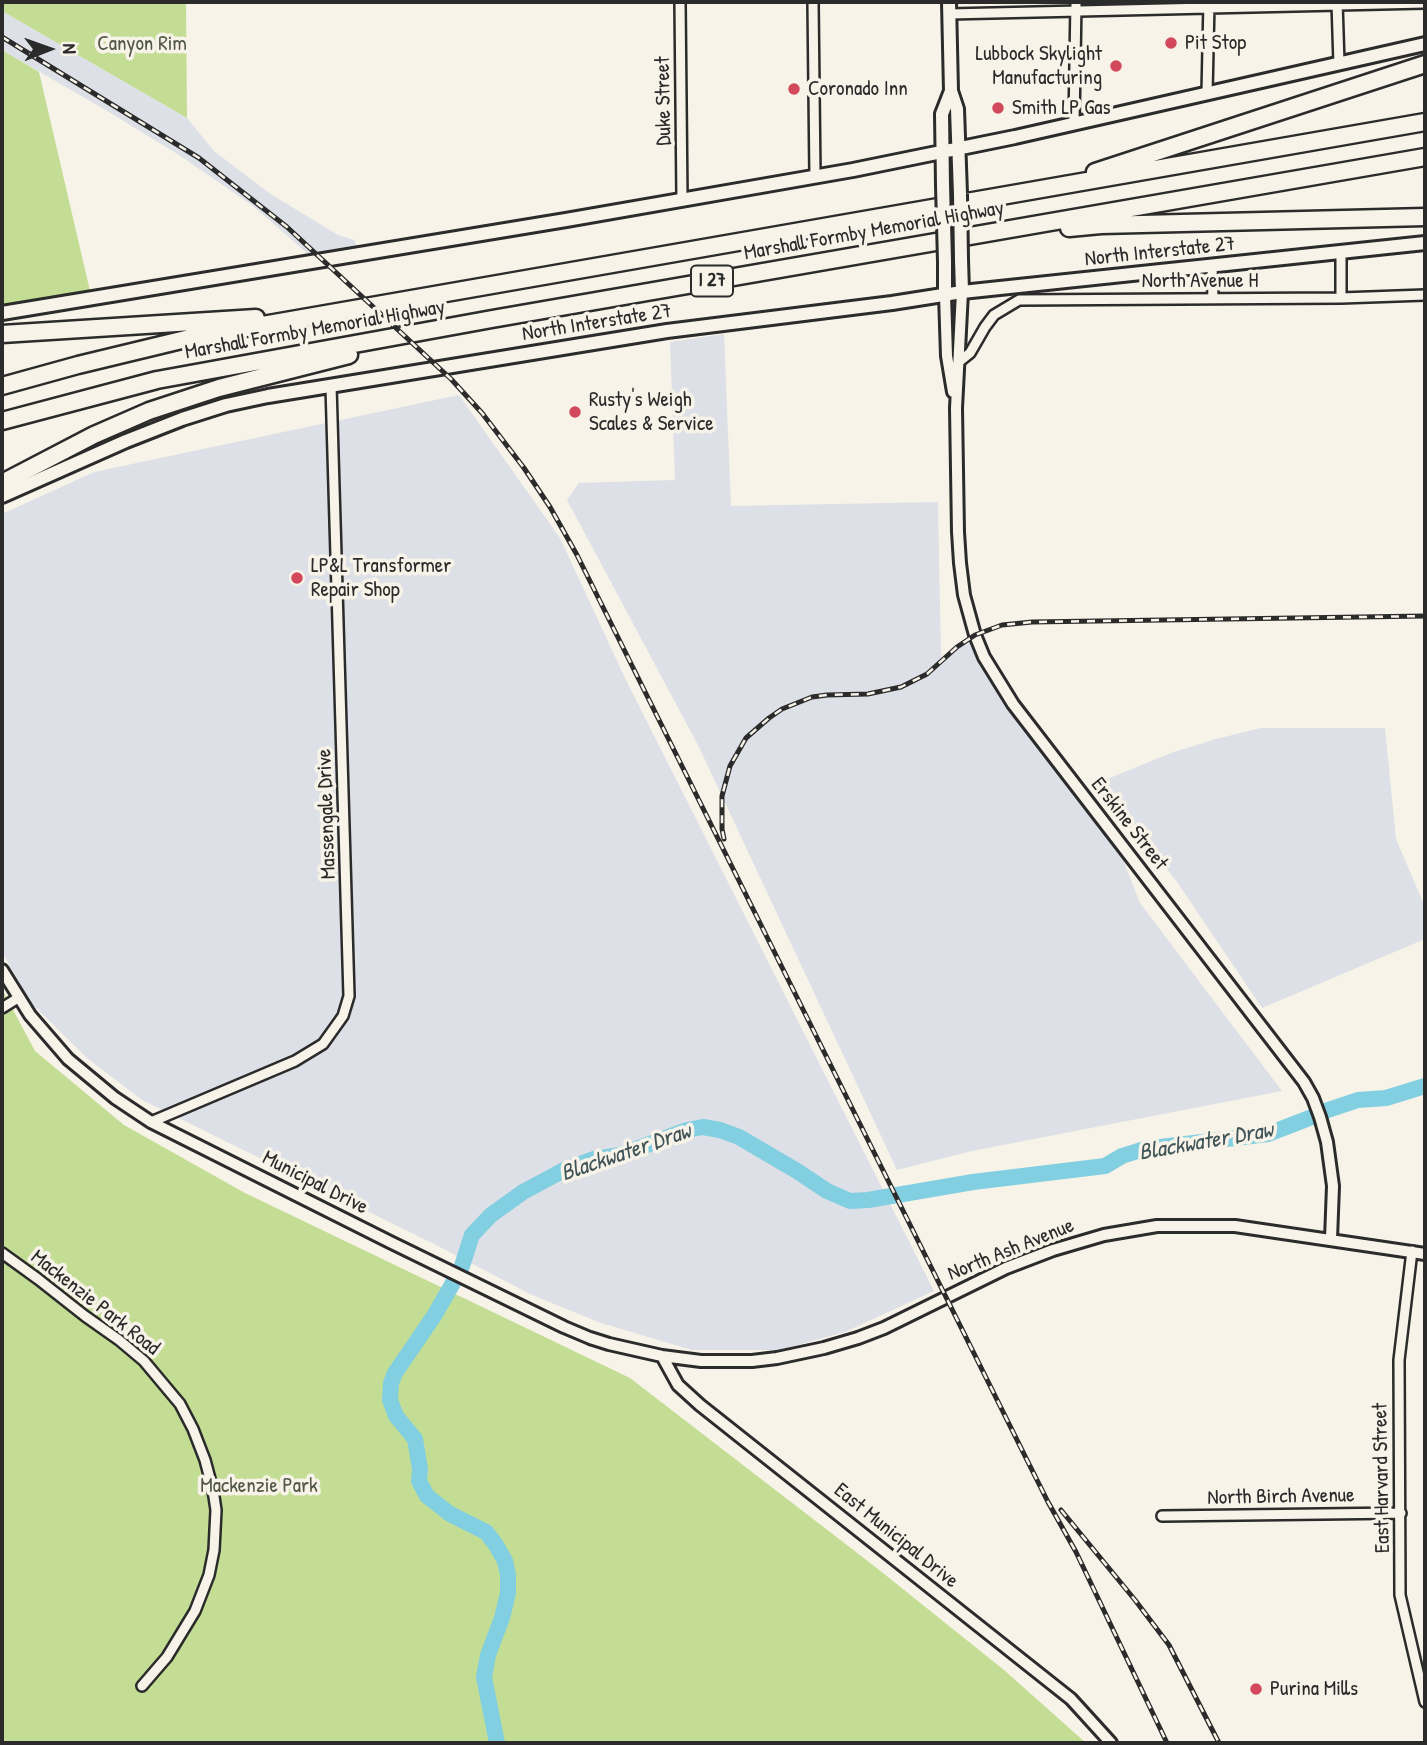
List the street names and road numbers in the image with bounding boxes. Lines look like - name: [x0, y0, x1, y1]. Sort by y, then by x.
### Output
- street label: Duke Street: [651, 56, 677, 146]
- street label: Marshall Formby Memorial Highway: [742, 196, 1006, 266]
- street label: North Interstate 27: [1084, 232, 1236, 272]
- road number: I 27: [691, 266, 733, 296]
- street label: North Avenue H: [1142, 268, 1258, 294]
- street label: Marshall Formby Memorial Highway: [183, 295, 447, 365]
- street label: North Interstate 27: [521, 299, 673, 347]
- street label: Massengale Drive: [312, 748, 342, 880]
- street label: Erskine Street: [1085, 773, 1173, 875]
- street label: Municipal Drive: [258, 1146, 372, 1220]
- street label: North Ash Avenue: [944, 1213, 1078, 1287]
- street label: Mackenzie Park Road: [26, 1245, 164, 1361]
- street label: East Harvard Street: [1368, 1403, 1396, 1553]
- street label: East Municipal Drive: [829, 1478, 963, 1594]
- street label: North Birch Avenue: [1207, 1483, 1355, 1511]

